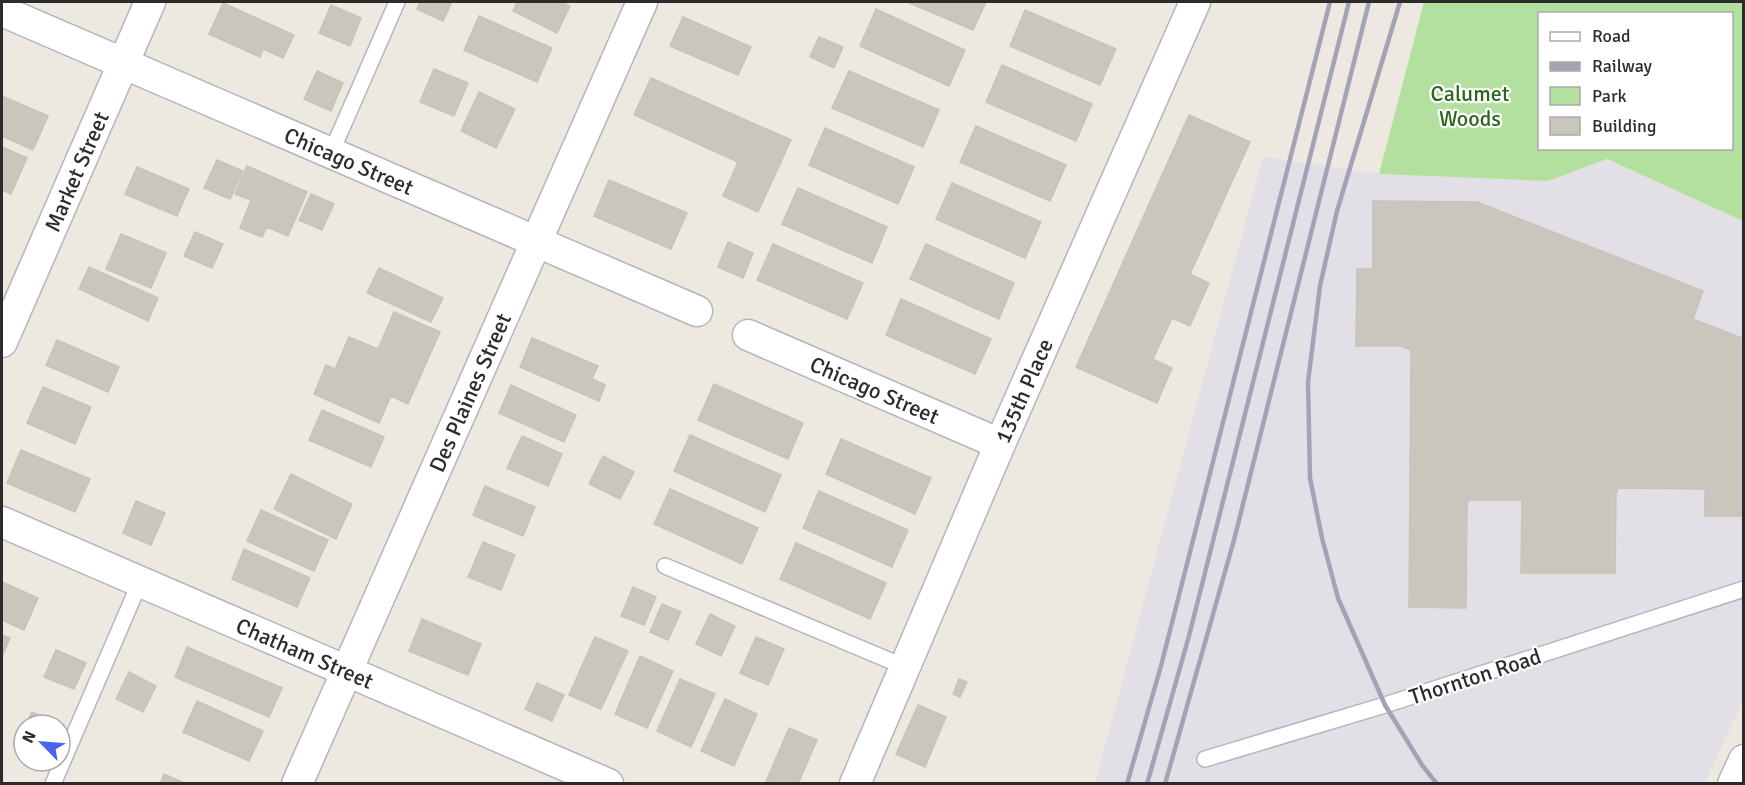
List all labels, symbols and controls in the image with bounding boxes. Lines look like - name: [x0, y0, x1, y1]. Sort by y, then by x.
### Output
- legend: [1538, 12, 1733, 150]
- text: Road: [1592, 25, 1631, 47]
- text: Railway: [1592, 55, 1653, 77]
- park label: Calumet Woods: [1431, 80, 1510, 132]
- text: Park: [1592, 85, 1627, 107]
- street label: Market Street: [39, 107, 115, 236]
- text: Building: [1592, 115, 1656, 137]
- street label: Chicago Street: [280, 122, 418, 201]
- street label: Des Plaines Street: [423, 309, 517, 476]
- street label: 135th Place: [989, 334, 1059, 447]
- street label: Chicago Street: [806, 350, 943, 430]
- street label: Chatham Street: [232, 612, 378, 695]
- street label: Thornton Road: [1406, 642, 1545, 711]
- north arrow: [12, 713, 72, 773]
- text: N: [18, 728, 41, 746]

